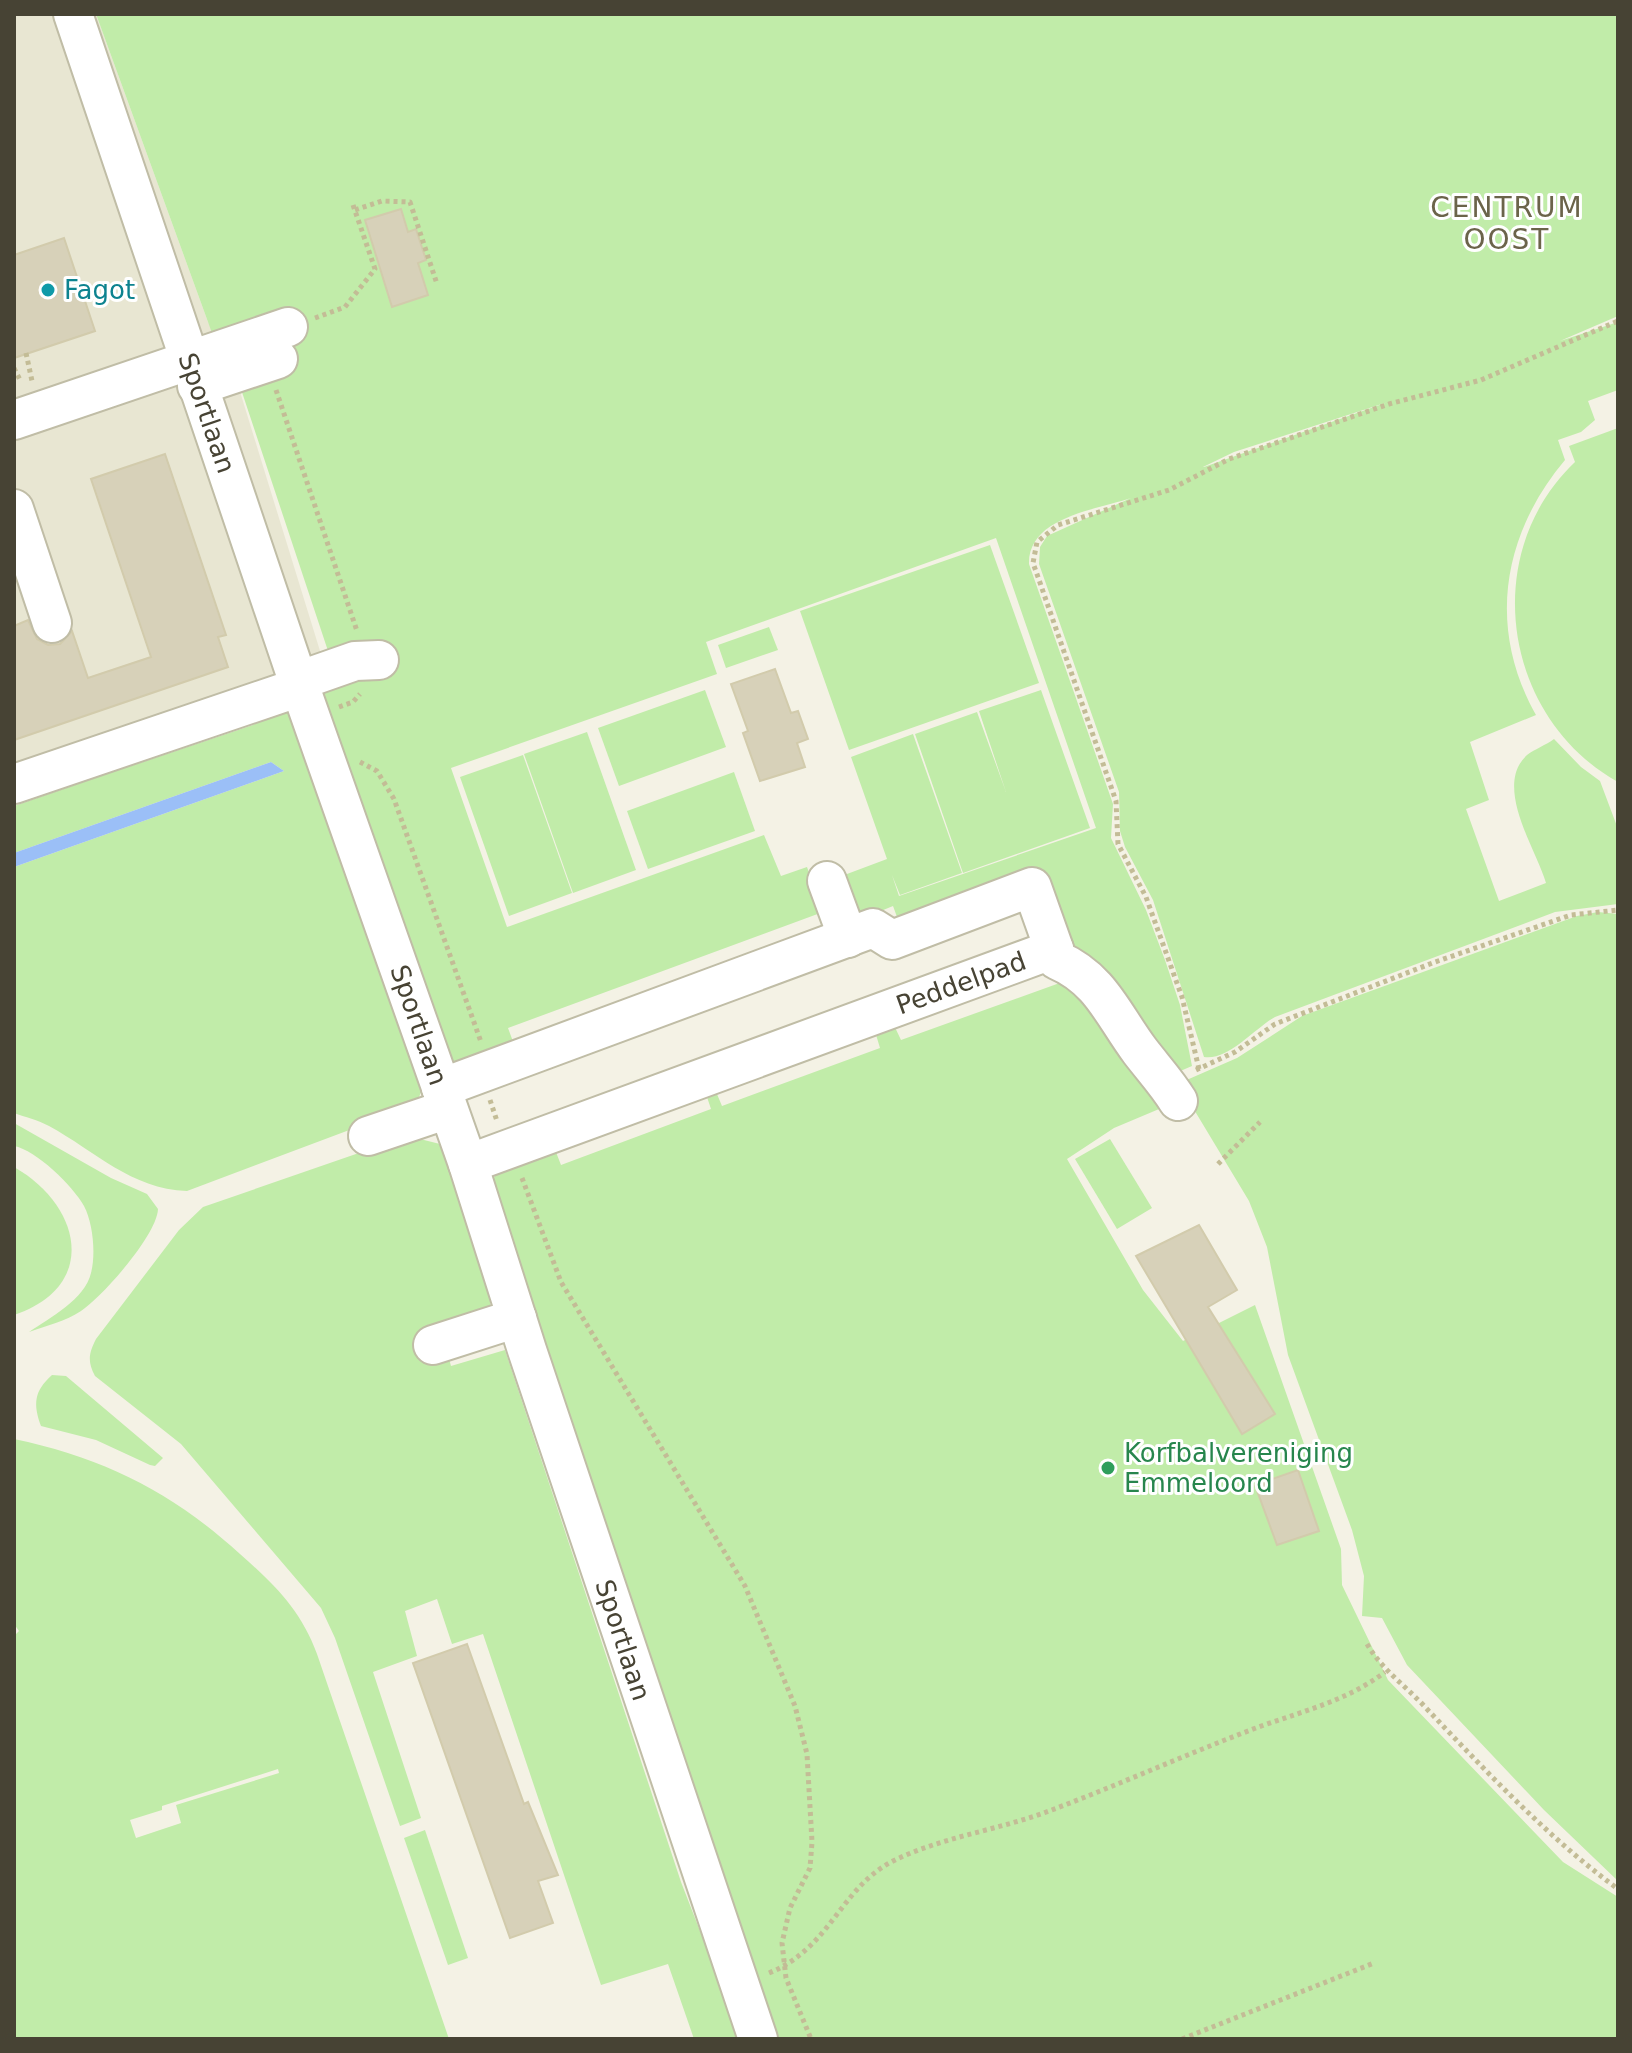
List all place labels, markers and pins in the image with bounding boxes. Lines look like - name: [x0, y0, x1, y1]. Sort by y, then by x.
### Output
- place label: Fagot: [64, 275, 135, 305]
- marker: Fagot: [39, 281, 57, 299]
- place label: Korfbalvereniging Emmeloord: [1124, 1438, 1353, 1498]
- marker: Korfbalvereniging Emmeloord: [1099, 1459, 1117, 1477]

